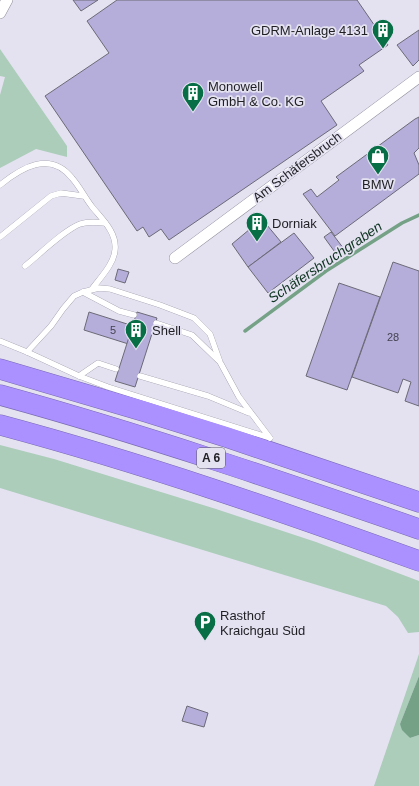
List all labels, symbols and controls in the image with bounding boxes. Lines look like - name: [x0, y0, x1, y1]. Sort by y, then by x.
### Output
- building icon: GDRM-Anlage 4131: [370, 17, 396, 50]
- place label: GDRM-Anlage 4131: [251, 23, 368, 38]
- place label: Monowell GmbH & Co. KG: [208, 79, 304, 109]
- building icon: Monowell GmbH & Co. KG: [180, 80, 206, 113]
- street label: Am Schäfersbruch: [250, 129, 344, 205]
- shop icon: BMW: [365, 143, 391, 176]
- place label: BMW: [362, 177, 395, 192]
- building icon: Dorniak: [244, 210, 270, 243]
- place label: Dorniak: [272, 216, 317, 231]
- water label: Schäfersbruchgraben: [265, 218, 385, 306]
- building icon: Shell: [123, 317, 149, 350]
- place label: Shell: [152, 323, 181, 338]
- house number: 5: [110, 324, 116, 336]
- house number: 28: [387, 331, 399, 343]
- road number: A 6: [197, 448, 225, 468]
- place label: Rasthof Kraichgau Süd: [220, 608, 305, 638]
- parking icon: Rasthof Kraichgau Süd: [192, 609, 218, 642]

